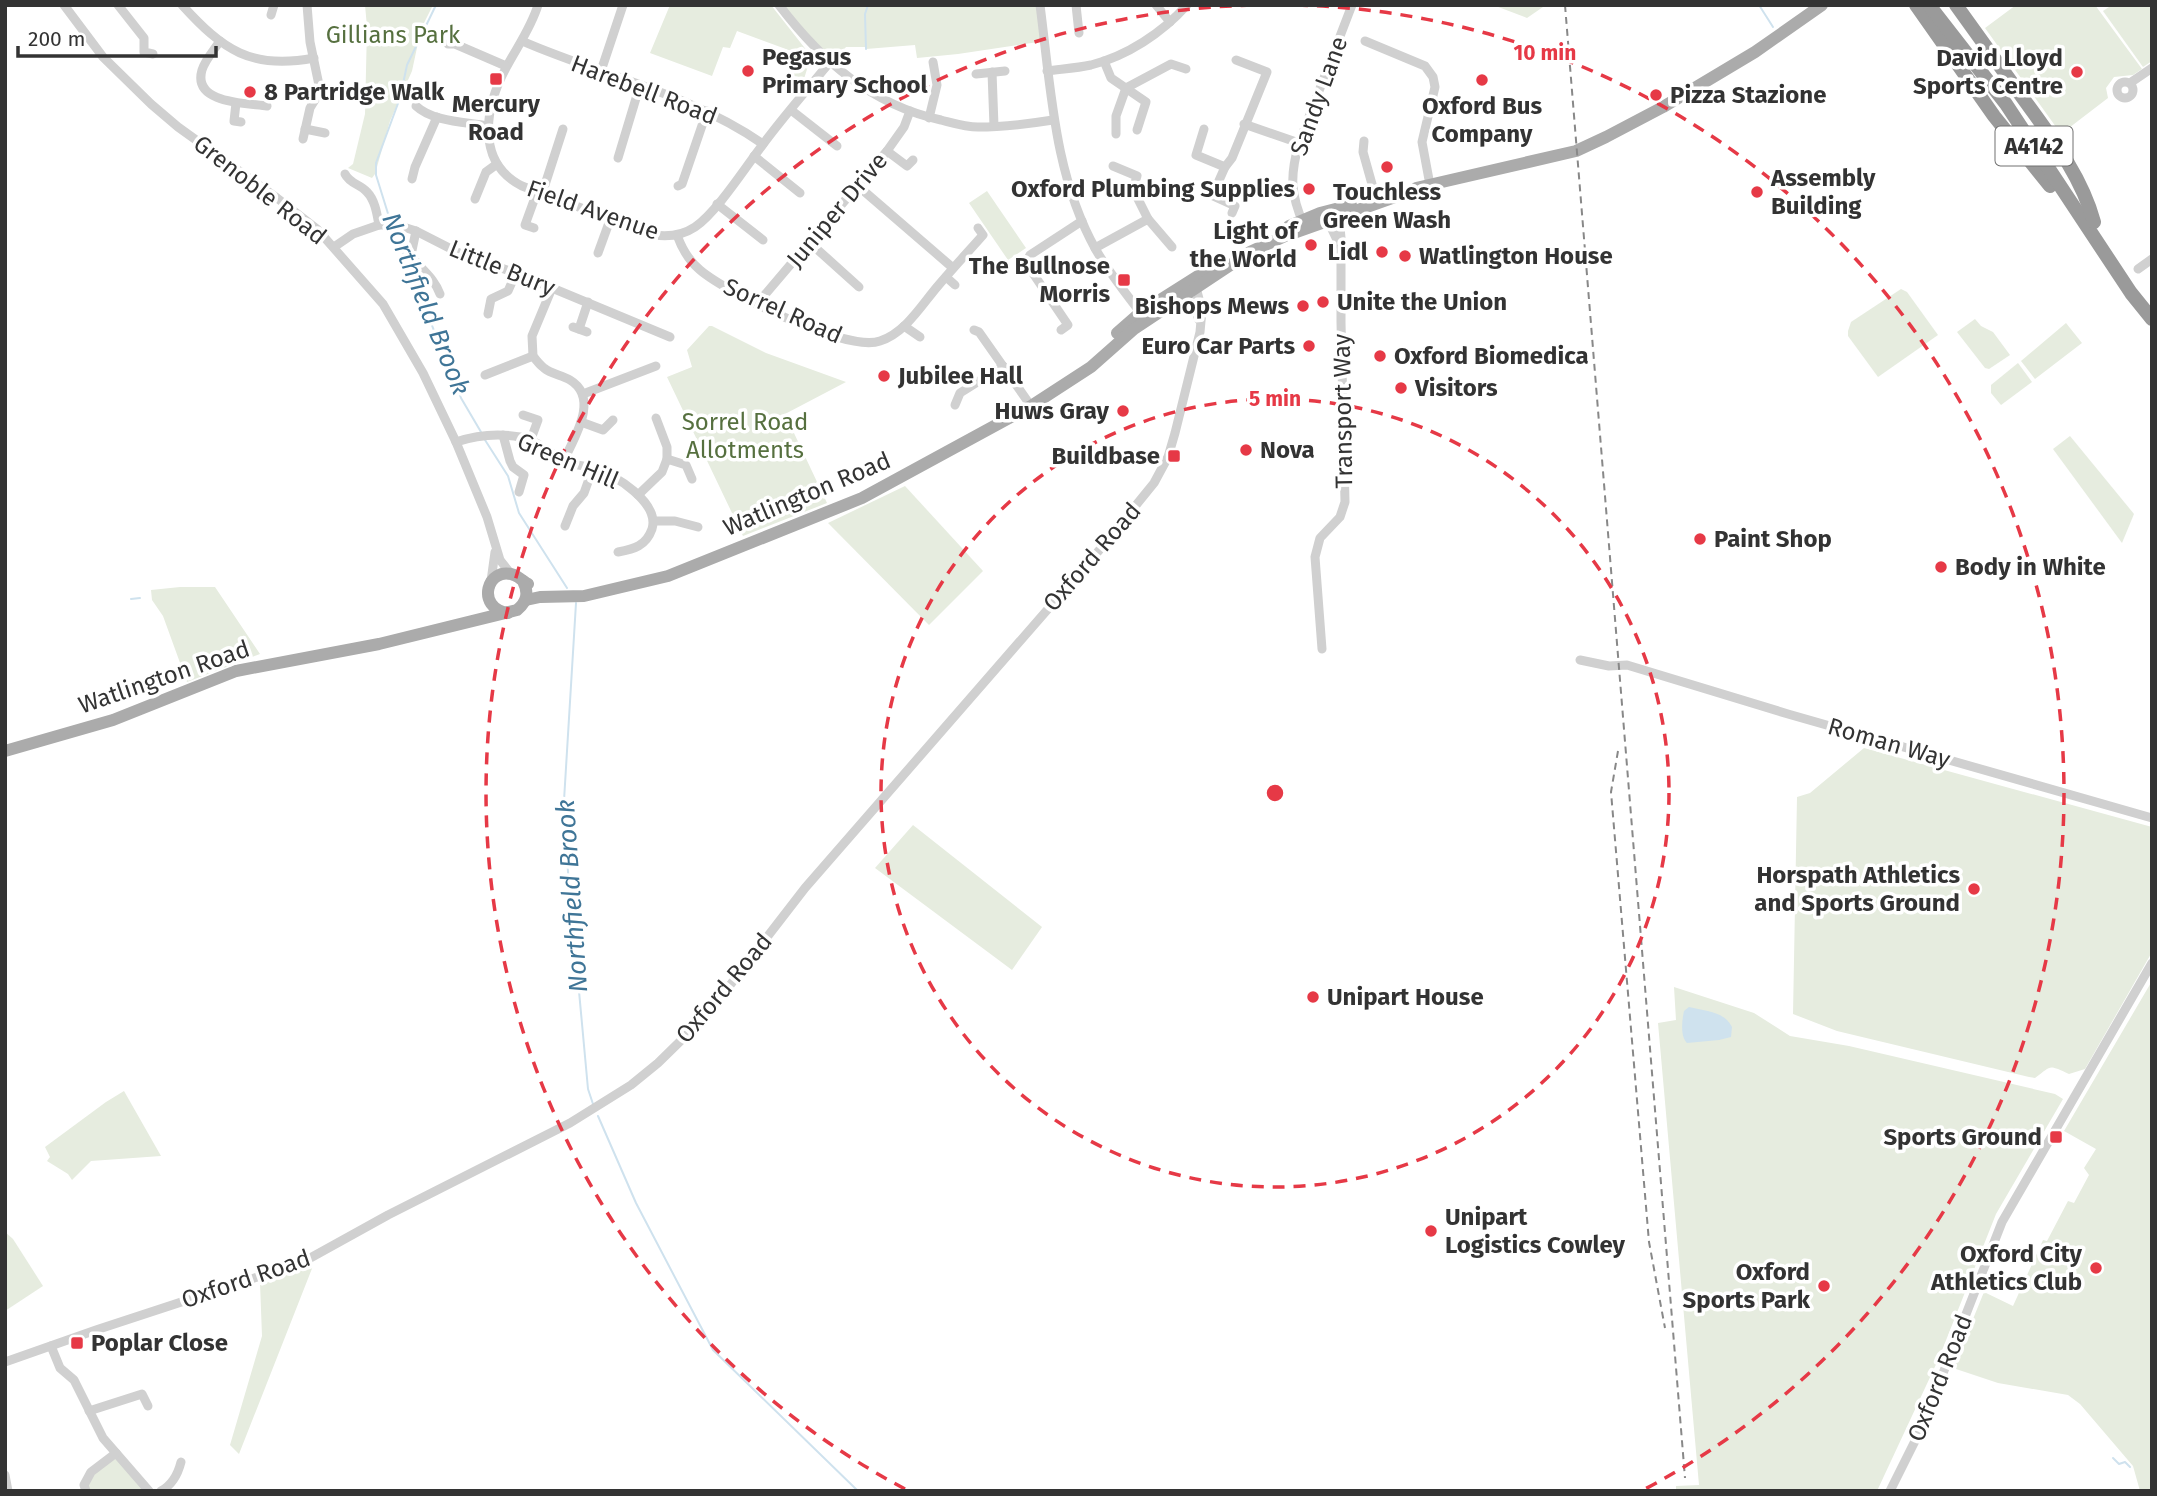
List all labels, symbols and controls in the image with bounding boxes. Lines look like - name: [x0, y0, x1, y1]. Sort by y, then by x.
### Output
- scale bar: [18, 14, 215, 58]
- park label: Gillians Park: [326, 21, 461, 49]
- text: 200 m: [28, 26, 85, 52]
- street label: Sandy Lane: [1285, 33, 1353, 159]
- text: 10 min: [1514, 40, 1576, 66]
- place label: Pegasus Primary School: [762, 43, 929, 99]
- place label: David Lloyd Sports Centre: [1913, 44, 2063, 100]
- street label: Harebell Road: [567, 49, 721, 131]
- marker: Pegasus Primary School: [740, 63, 756, 79]
- marker: David Lloyd Sports Centre: [2069, 64, 2085, 80]
- marker: Mercury Road: [488, 71, 504, 87]
- marker: Oxford Bus Company: [1474, 72, 1490, 88]
- place label: 8 Partridge Walk: [264, 78, 445, 106]
- place label: Pizza Stazione: [1670, 81, 1826, 109]
- marker: 8 Partridge Walk: [242, 84, 258, 100]
- marker: Pizza Stazione: [1648, 87, 1664, 103]
- place label: Mercury Road: [452, 90, 541, 146]
- place label: Oxford Bus Company: [1422, 92, 1542, 148]
- road number: A4142: [1996, 127, 2072, 166]
- street label: Grenoble Road: [188, 129, 332, 251]
- street label: Juniper Drive: [781, 147, 893, 273]
- marker: Touchless Green Wash: [1379, 159, 1395, 175]
- place label: Assembly Building: [1770, 164, 1876, 220]
- street label: Field Avenue: [523, 174, 663, 246]
- place label: Oxford Plumbing Supplies: [1011, 175, 1295, 203]
- place label: Touchless Green Wash: [1323, 178, 1451, 234]
- marker: Oxford Plumbing Supplies: [1301, 181, 1317, 197]
- marker: Assembly Building: [1749, 184, 1765, 200]
- water label: Northfield Brook: [375, 208, 477, 400]
- place label: Light of the World: [1190, 217, 1299, 273]
- street label: Little Bury: [445, 234, 559, 302]
- marker: Light of the World: [1303, 237, 1319, 253]
- place label: Lidl: [1327, 238, 1369, 266]
- place label: Watlington House: [1419, 242, 1613, 270]
- marker: Lidl: [1374, 244, 1390, 260]
- marker: Watlington House: [1397, 248, 1413, 264]
- place label: The Bullnose Morris: [969, 252, 1110, 308]
- street label: Sorrel Road: [719, 272, 847, 350]
- marker: The Bullnose Morris: [1116, 272, 1132, 288]
- place label: Unite the Union: [1337, 288, 1507, 316]
- place label: Bishops Mews: [1135, 292, 1289, 320]
- marker: Unite the Union: [1315, 294, 1331, 310]
- marker: Bishops Mews: [1295, 298, 1311, 314]
- place label: Euro Car Parts: [1142, 332, 1295, 360]
- street label: Transport Way: [1328, 333, 1358, 489]
- marker: Euro Car Parts: [1301, 338, 1317, 354]
- place label: Oxford Biomedica: [1394, 342, 1589, 370]
- marker: Oxford Biomedica: [1372, 348, 1388, 364]
- place label: Jubilee Hall: [897, 362, 1024, 390]
- marker: Jubilee Hall: [876, 368, 892, 384]
- place label: Visitors: [1414, 374, 1498, 402]
- marker: Visitors: [1393, 380, 1409, 396]
- text: 5 min: [1249, 386, 1301, 412]
- place label: Huws Gray: [995, 397, 1110, 425]
- marker: Huws Gray: [1115, 403, 1131, 419]
- park label: Sorrel Road Allotments: [682, 408, 808, 464]
- street label: Green Hill: [513, 427, 623, 495]
- place label: Nova: [1260, 436, 1315, 464]
- place label: Buildbase: [1051, 442, 1160, 470]
- marker: Nova: [1238, 442, 1254, 458]
- street label: Watlington Road: [719, 446, 895, 542]
- marker: Buildbase: [1166, 448, 1182, 464]
- street label: Oxford Road: [1037, 497, 1147, 617]
- place label: Paint Shop: [1714, 525, 1832, 553]
- marker: Paint Shop: [1692, 531, 1708, 547]
- place label: Body in White: [1955, 553, 2106, 581]
- marker: Body in White: [1933, 559, 1949, 575]
- street label: Watlington Road: [75, 635, 253, 719]
- street label: Roman Way: [1825, 712, 1954, 774]
- centre of rings: [1263, 781, 1287, 805]
- water label: Northfield Brook: [550, 798, 594, 994]
- place label: Horspath Athletics and Sports Ground: [1754, 861, 1960, 917]
- marker: Horspath Athletics and Sports Ground: [1966, 881, 1982, 897]
- street label: Oxford Road: [670, 928, 778, 1048]
- place label: Unipart House: [1327, 983, 1484, 1011]
- marker: Unipart House: [1305, 989, 1321, 1005]
- place label: Sports Ground: [1883, 1123, 2042, 1151]
- marker: Sports Ground: [2048, 1129, 2064, 1145]
- place label: Unipart Logistics Cowley: [1445, 1203, 1625, 1259]
- marker: Unipart Logistics Cowley: [1423, 1223, 1439, 1239]
- place label: Oxford City Athletics Club: [1930, 1240, 2083, 1296]
- street label: Oxford Road: [178, 1244, 314, 1314]
- place label: Oxford Sports Park: [1683, 1258, 1811, 1314]
- marker: Oxford City Athletics Club: [2088, 1260, 2104, 1276]
- marker: Oxford Sports Park: [1816, 1278, 1832, 1294]
- street label: Oxford Road: [1902, 1310, 1978, 1446]
- place label: Poplar Close: [91, 1329, 228, 1357]
- marker: Poplar Close: [69, 1335, 85, 1351]

